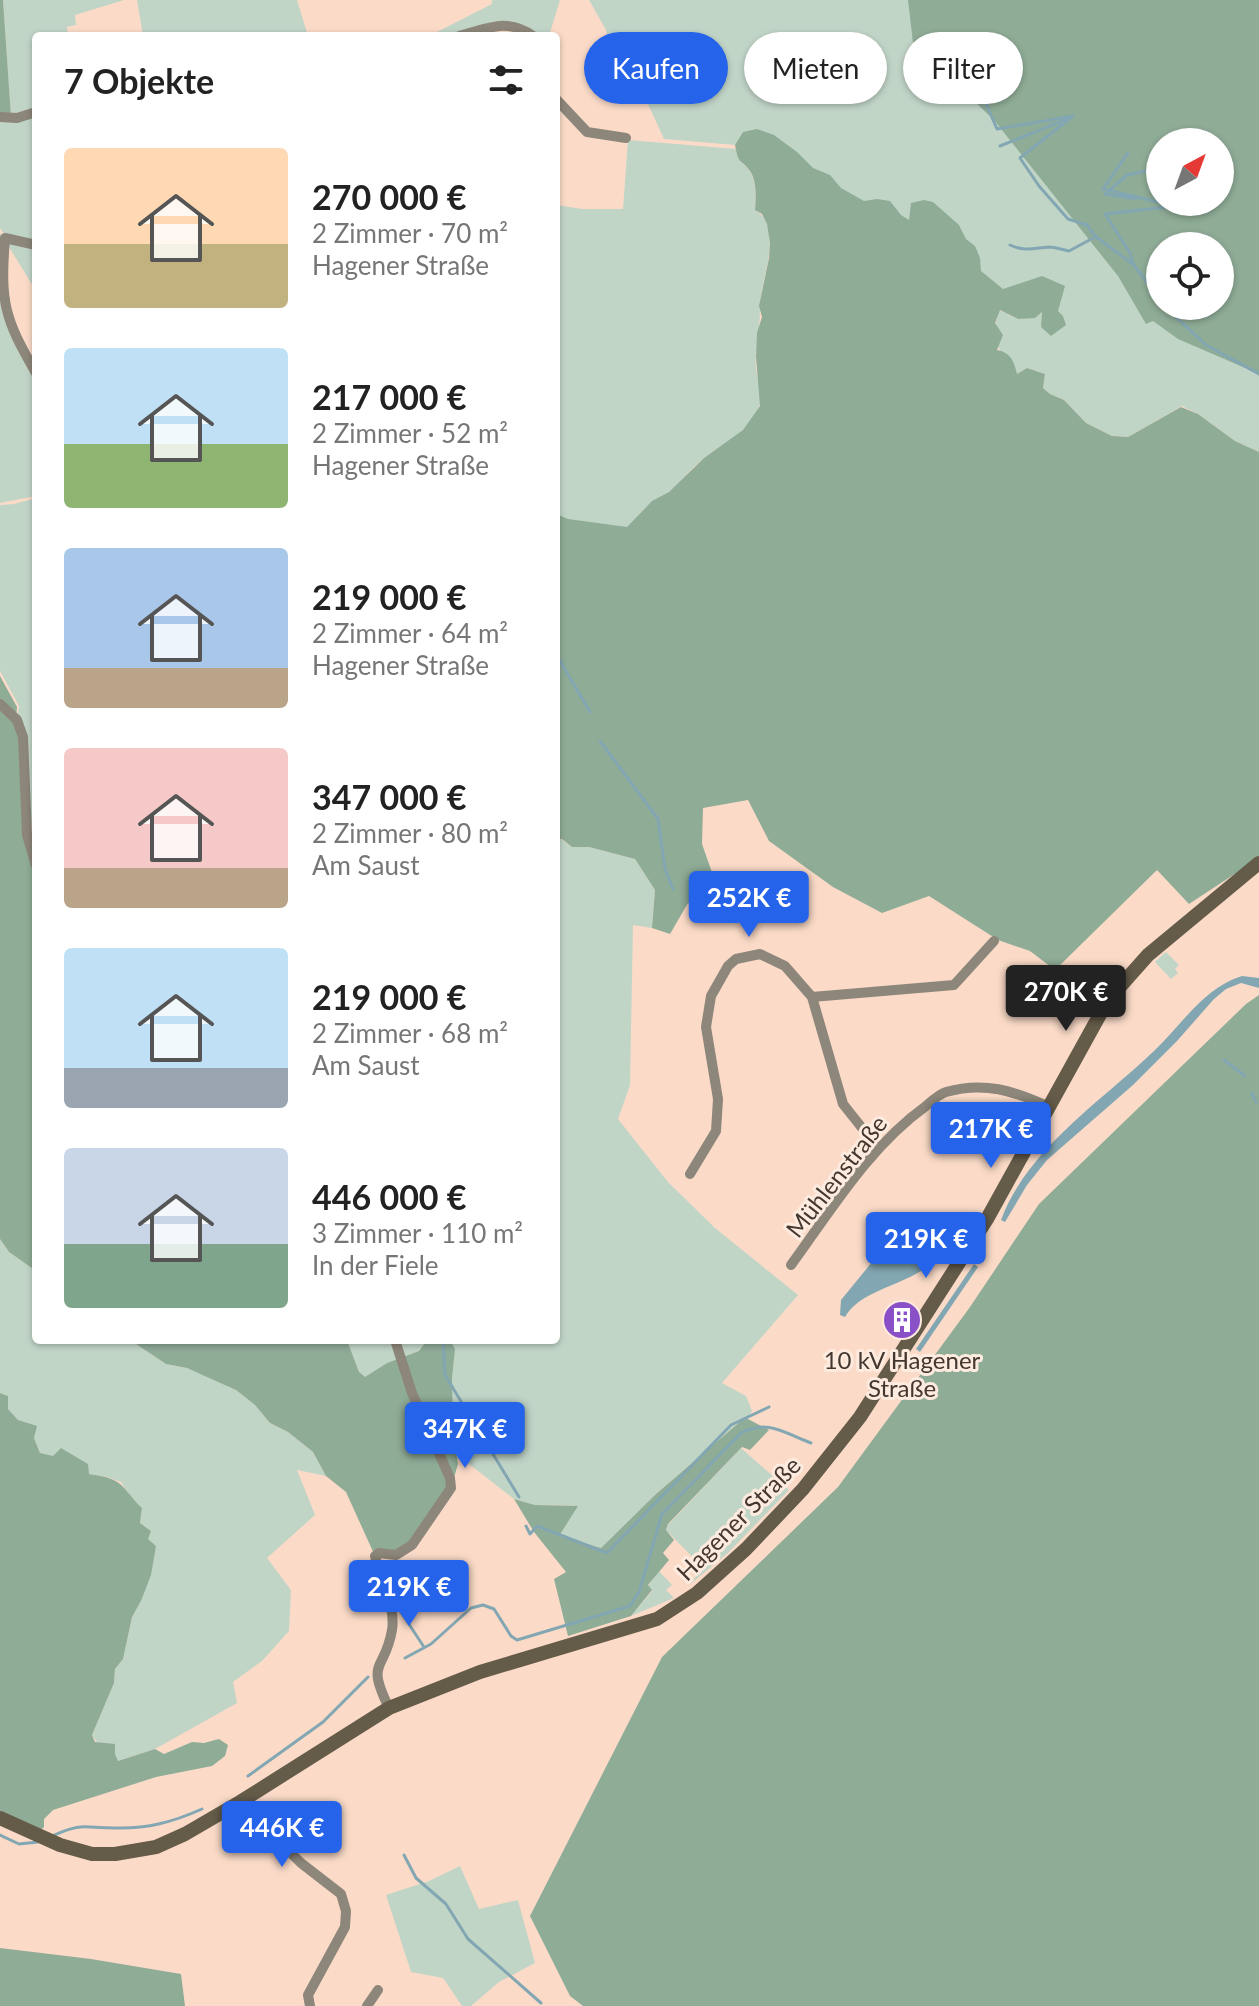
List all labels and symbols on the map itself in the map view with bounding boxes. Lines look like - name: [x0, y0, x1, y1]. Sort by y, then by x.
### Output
- north arrow: [1146, 128, 1234, 216]
- pin: 252K €: [684, 871, 814, 939]
- pin: 270K €: [1001, 965, 1131, 1033]
- pin: 217K €: [926, 1102, 1056, 1170]
- street label: Mühlenstraße: [779, 1109, 893, 1243]
- pin: 219K €: [861, 1212, 991, 1280]
- building icon: 10 kV Hagener Straße: [881, 1299, 923, 1341]
- place label: 10 kV Hagener Straße: [824, 1345, 981, 1402]
- pin: 347K €: [400, 1402, 530, 1470]
- street label: Hagener Straße: [670, 1450, 806, 1586]
- pin: 219K €: [344, 1560, 474, 1628]
- pin: 446K €: [217, 1801, 347, 1869]

